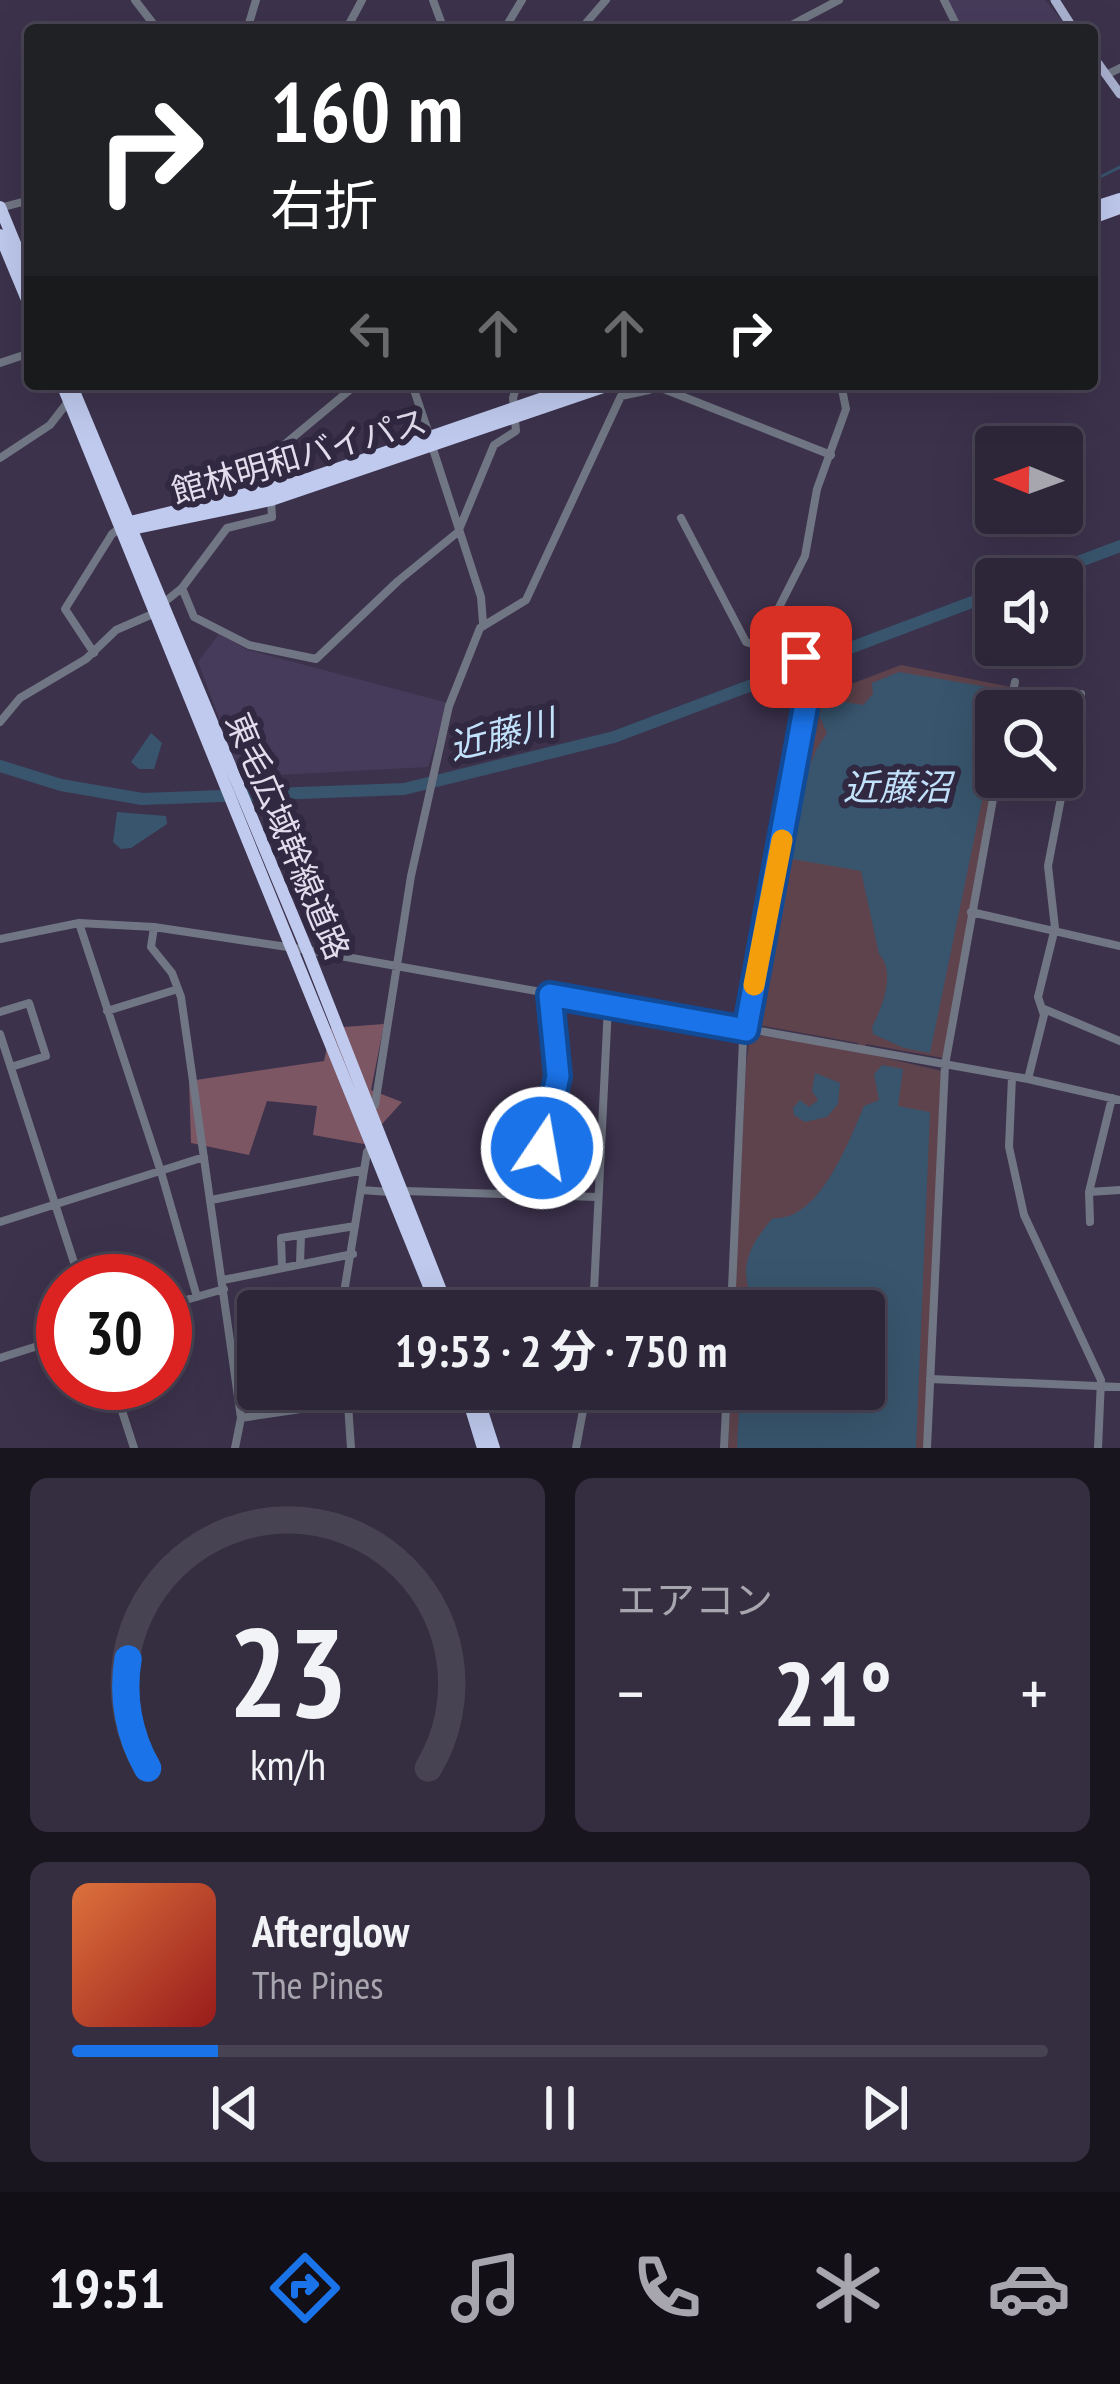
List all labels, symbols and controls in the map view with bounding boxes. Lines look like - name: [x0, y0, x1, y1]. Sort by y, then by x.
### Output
- text: 160 m: [270, 56, 463, 165]
- icon: right: [72, 72, 228, 228]
- text: 右折: [270, 170, 378, 240]
- icon: left: [339, 300, 405, 366]
- icon: ahead: [465, 300, 531, 366]
- icon: ahead: [591, 300, 657, 366]
- icon: right: [717, 300, 783, 366]
- street label: 館林明和バイパス: [166, 399, 431, 512]
- north arrow: [975, 426, 1083, 534]
- map controls: [975, 426, 1083, 798]
- button: sound: [975, 558, 1083, 666]
- pin: [750, 606, 852, 708]
- icon: arrive: [768, 624, 834, 690]
- button: search: [975, 690, 1083, 798]
- water label: 近藤川: [444, 697, 564, 769]
- street label: 東毛広域幹線道路: [217, 706, 360, 966]
- water label: 近藤沼: [843, 763, 956, 810]
- position arrow: [479, 1085, 605, 1211]
- speed limit sign: 30: [36, 1254, 192, 1410]
- text: 19:53 · 2 分 · 750 m: [395, 1321, 727, 1379]
- text: エアコン: [617, 1574, 773, 1625]
- text: 23: [228, 1590, 347, 1751]
- text: 21°: [773, 1634, 892, 1751]
- text: −: [617, 1650, 644, 1735]
- text: +: [1021, 1650, 1048, 1735]
- text: km/h: [249, 1736, 326, 1792]
- text: Afterglow: [252, 1901, 409, 1959]
- text: The Pines: [252, 1959, 383, 2010]
- icon: previous: [202, 2075, 268, 2141]
- icon: pause: [527, 2075, 593, 2141]
- icon: next: [852, 2075, 918, 2141]
- icon: directions: [263, 2246, 347, 2330]
- icon: music: [444, 2246, 528, 2330]
- icon: phone: [625, 2246, 709, 2330]
- icon: climate: [806, 2246, 890, 2330]
- icon: car: [987, 2246, 1071, 2330]
- text: 19:51: [49, 2253, 165, 2323]

